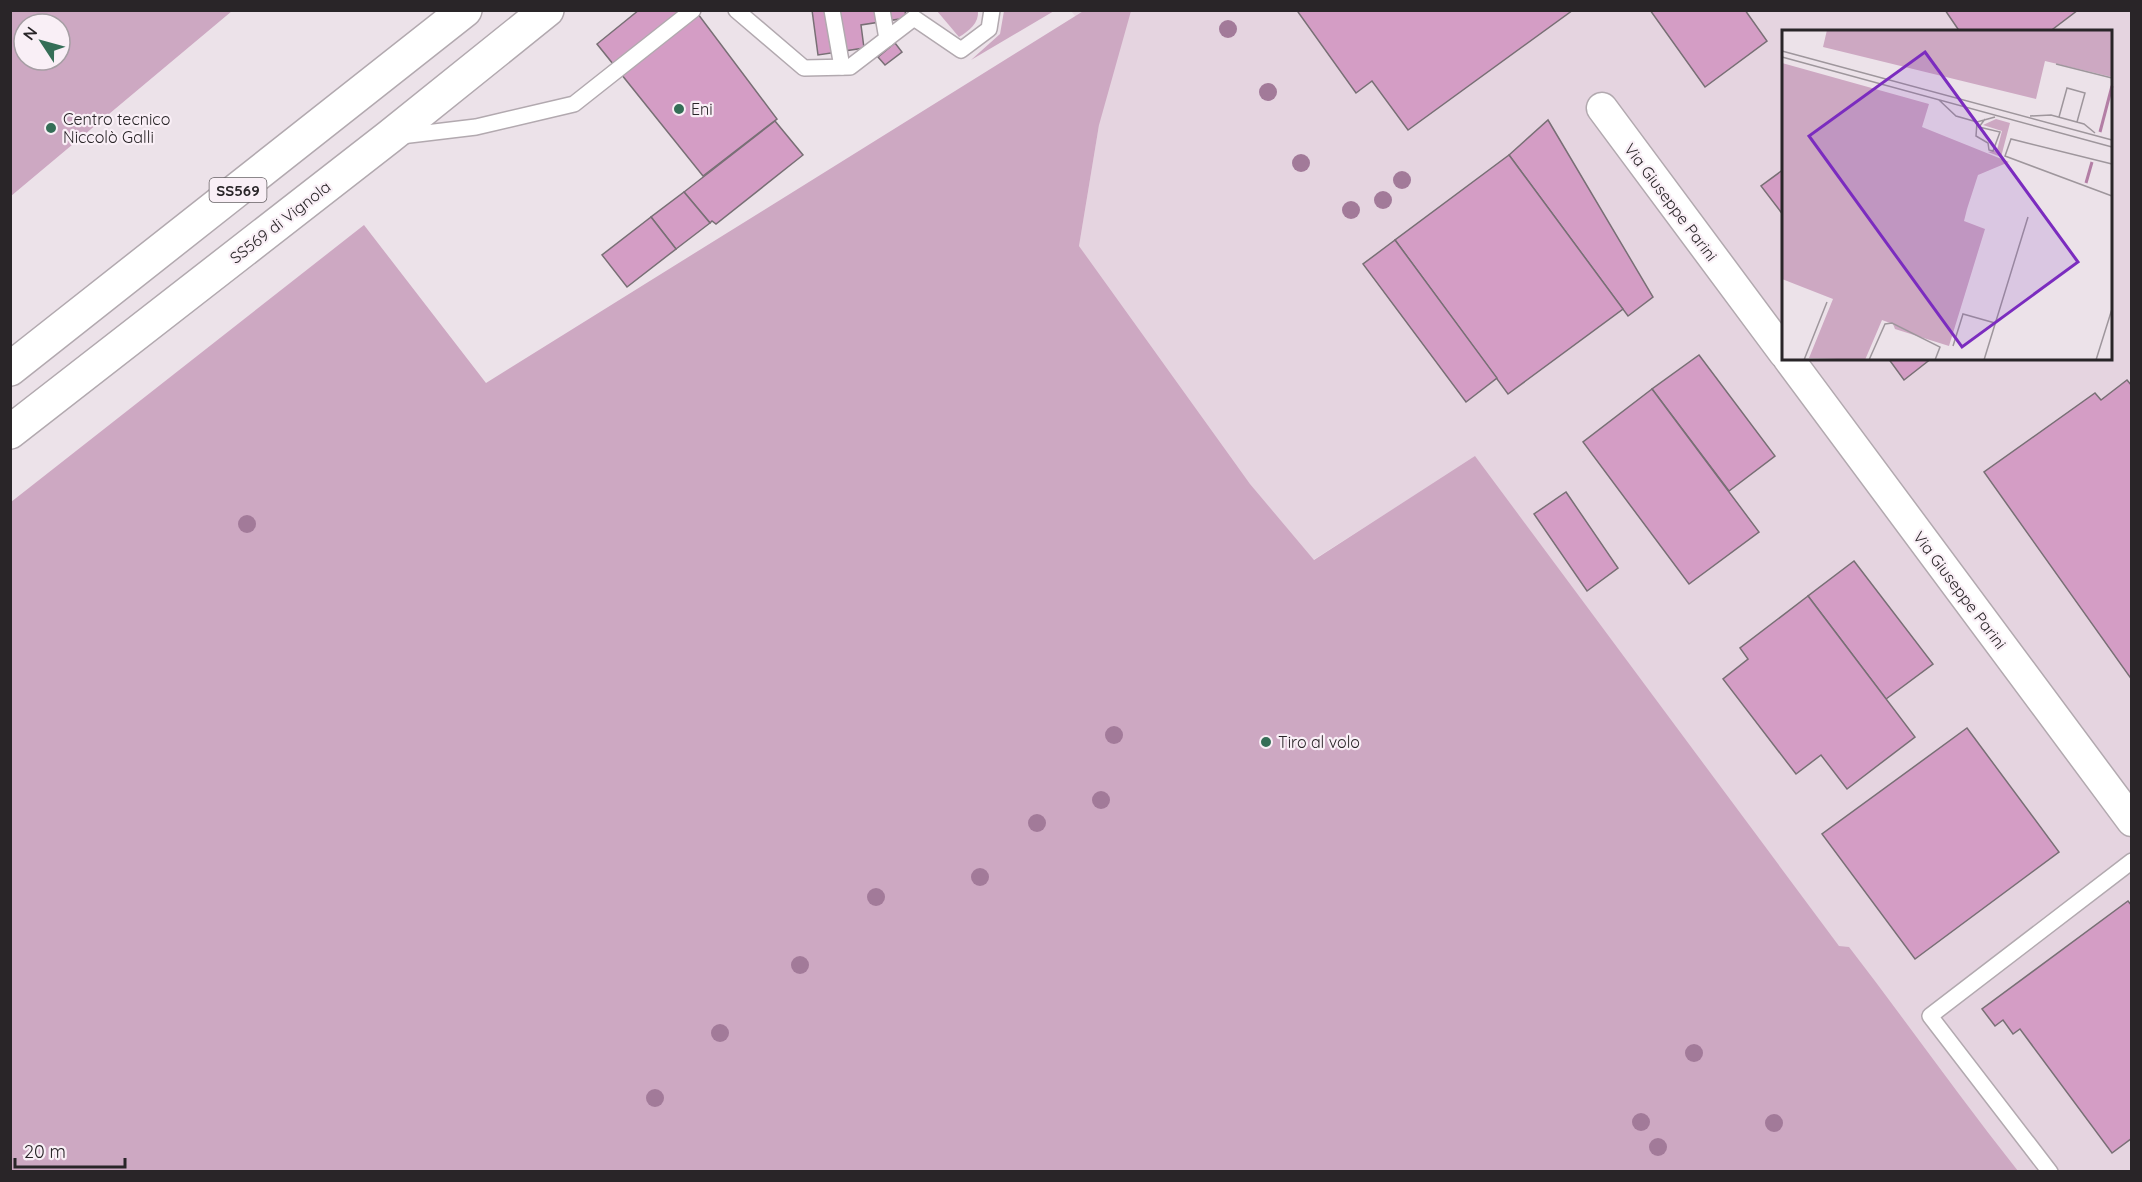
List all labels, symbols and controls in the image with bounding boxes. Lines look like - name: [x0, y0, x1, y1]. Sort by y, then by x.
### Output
- north arrow: [12, 12, 72, 72]
- text: N: [18, 23, 41, 44]
- inset map: [1782, 30, 2112, 360]
- place label: Eni: [691, 99, 713, 119]
- marker: Eni: [672, 102, 686, 116]
- place label: Centro tecnico Niccolò Galli: [63, 109, 170, 147]
- marker: Centro tecnico Niccolò Galli: [44, 121, 58, 135]
- street label: Via Giuseppe Parini: [1620, 139, 1722, 265]
- street label: SS569 di Vignola: [226, 176, 334, 268]
- road number: SS569: [210, 178, 266, 202]
- street label: Via Giuseppe Parini: [1909, 527, 2011, 653]
- place label: Tiro al volo: [1278, 732, 1360, 752]
- marker: Tiro al volo: [1259, 735, 1273, 749]
- scale bar: [15, 1131, 124, 1169]
- text: 20 m: [24, 1140, 66, 1163]

